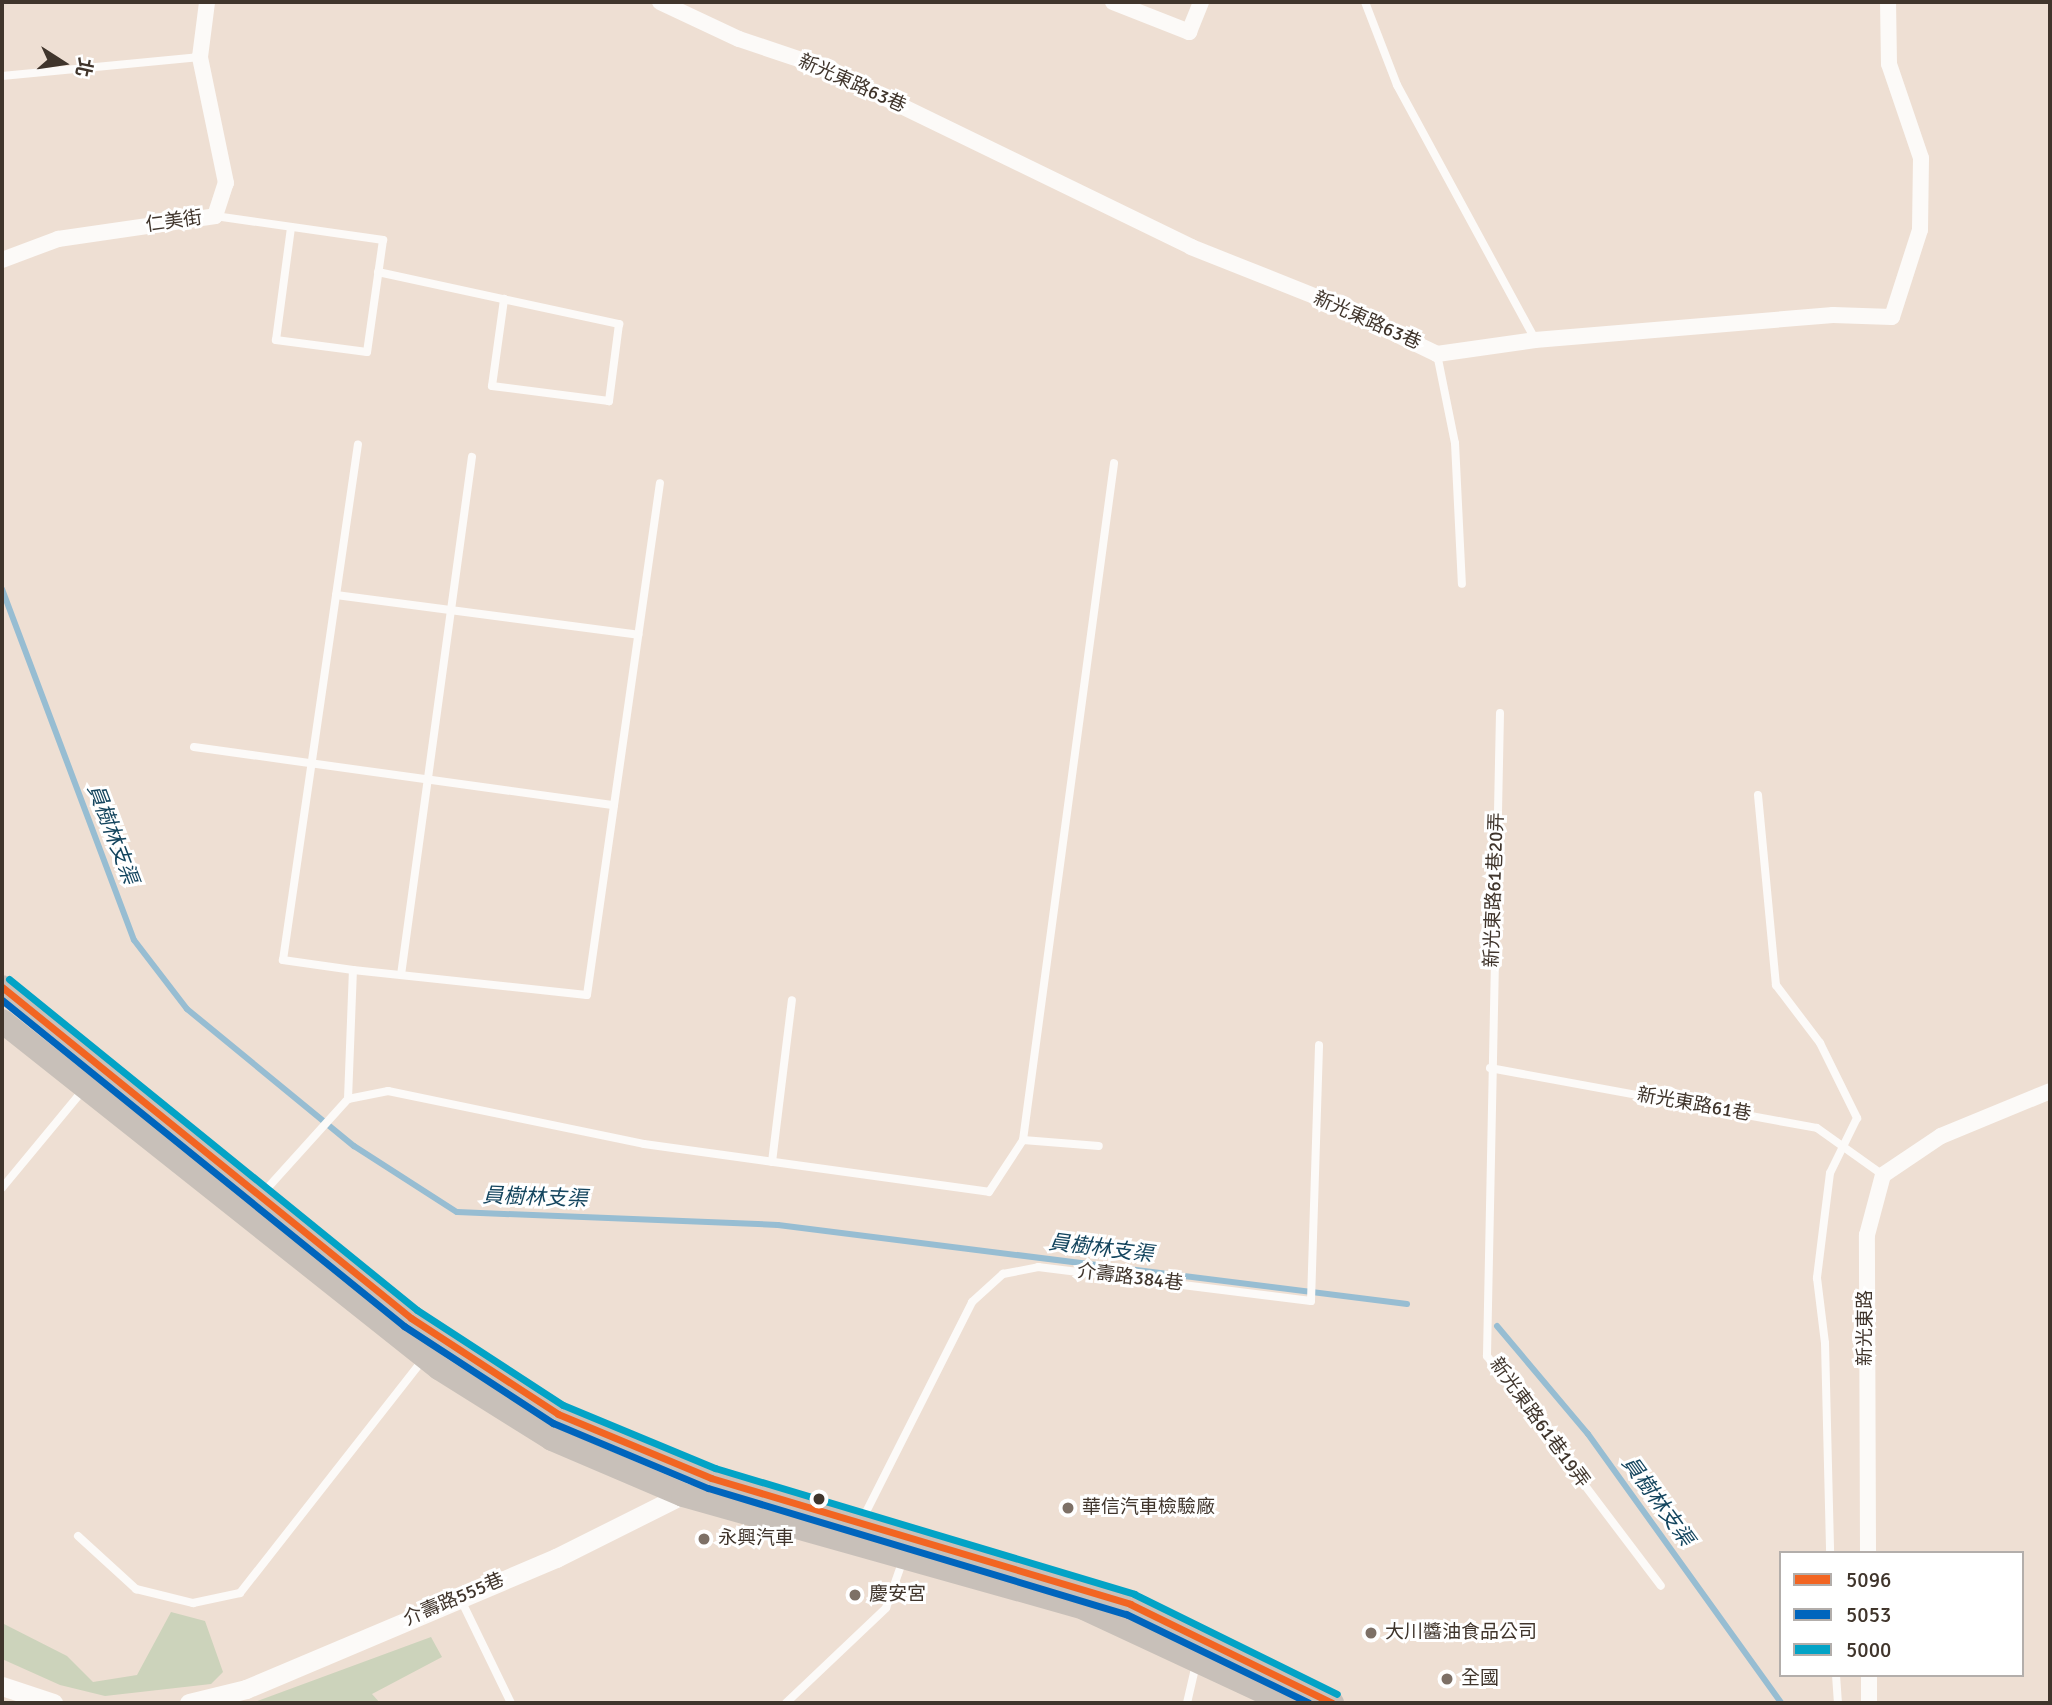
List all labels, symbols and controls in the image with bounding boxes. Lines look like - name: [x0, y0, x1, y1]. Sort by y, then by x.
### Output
- north arrow: [28, 28, 98, 98]
- street label: 新光東路63巷: [795, 50, 909, 118]
- text: 北: [70, 56, 97, 79]
- street label: 仁美街: [144, 207, 204, 237]
- street label: 新光東路63巷: [1310, 287, 1424, 355]
- water label: 員樹林支渠: [82, 780, 144, 888]
- street label: 新光東路61巷20弄: [1481, 812, 1509, 968]
- street label: 新光東路61巷: [1635, 1084, 1753, 1126]
- water label: 員樹林支渠: [482, 1183, 588, 1211]
- water label: 員樹林支渠: [1047, 1229, 1155, 1267]
- street label: 介壽路384巷: [1076, 1260, 1184, 1296]
- street label: 新光東路: [1855, 1290, 1877, 1366]
- street label: 新光東路61巷19弄: [1484, 1354, 1594, 1492]
- water label: 員樹林支渠: [1617, 1451, 1699, 1551]
- unlabelled marker: [812, 1492, 826, 1506]
- place label: 華信汽車檢驗廠: [1082, 1497, 1215, 1519]
- marker: 華信汽車檢驗廠: [1060, 1500, 1076, 1516]
- place label: 永興汽車: [718, 1528, 794, 1550]
- marker: 永興汽車: [696, 1531, 712, 1547]
- legend: [1779, 1551, 2024, 1677]
- text: 5096: [1846, 1567, 1891, 1593]
- street label: 介壽路555巷: [400, 1569, 508, 1631]
- place label: 慶安宮: [869, 1584, 926, 1606]
- marker: 慶安宮: [847, 1587, 863, 1603]
- text: 5053: [1846, 1602, 1891, 1628]
- place label: 大川醬油食品公司: [1385, 1622, 1537, 1644]
- marker: 大川醬油食品公司: [1363, 1625, 1379, 1641]
- text: 5000: [1846, 1637, 1891, 1663]
- place label: 全國: [1461, 1668, 1499, 1690]
- marker: 全國: [1439, 1671, 1455, 1687]

